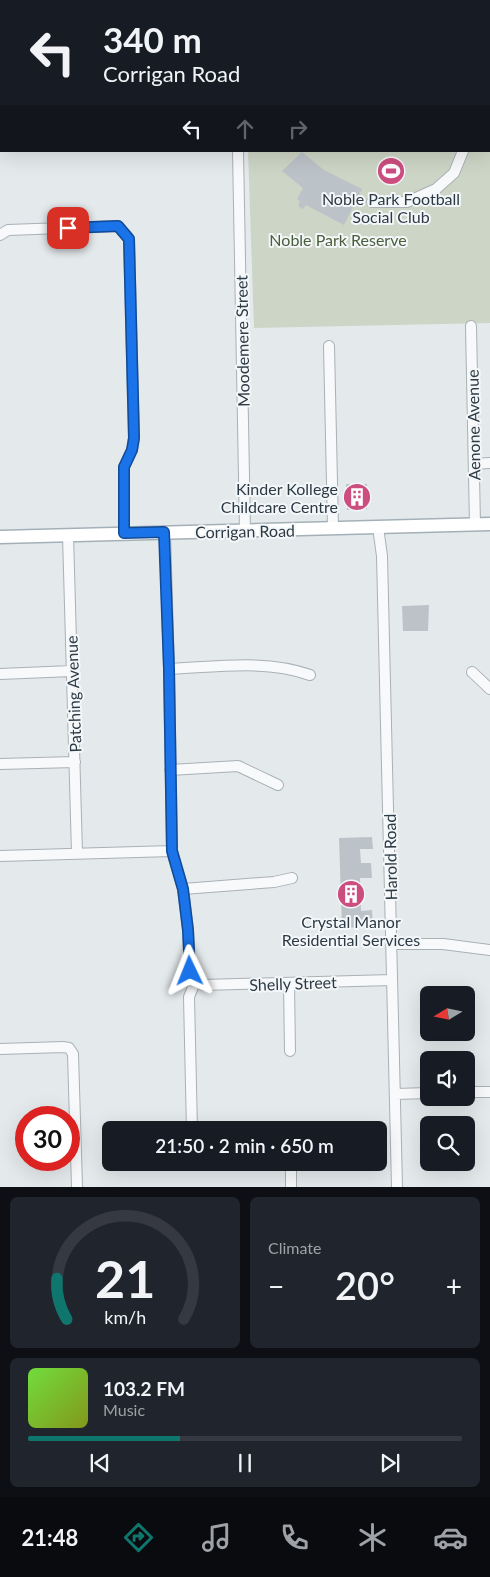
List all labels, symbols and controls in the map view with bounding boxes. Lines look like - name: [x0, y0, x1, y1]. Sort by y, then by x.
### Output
- text: 340 m: [103, 18, 202, 60]
- icon: left: [20, 20, 85, 85]
- text: Corrigan Road: [103, 60, 240, 87]
- icon: left: [178, 115, 206, 143]
- icon: ahead: [231, 115, 259, 143]
- icon: right: [284, 115, 312, 143]
- sports icon: Noble Park Football Social Club: [376, 156, 406, 186]
- place label: Noble Park Football Social Club: [322, 189, 460, 226]
- pin: [47, 207, 89, 249]
- icon: arrive: [54, 214, 82, 242]
- park label: Noble Park Reserve: [269, 230, 407, 249]
- street label: Moodemere Street: [231, 275, 253, 407]
- street label: Aenone Avenue: [463, 369, 483, 481]
- place label: Kinder Kollege Childcare Centre: [221, 479, 338, 516]
- building icon: Kinder Kollege Childcare Centre: [342, 482, 372, 512]
- street label: Corrigan Road: [195, 521, 295, 541]
- street label: Patching Avenue: [61, 635, 85, 753]
- street label: Harold Road: [380, 813, 400, 901]
- building icon: Crystal Manor Residential Services: [336, 879, 366, 909]
- place label: Crystal Manor Residential Services: [282, 912, 420, 949]
- position arrow: [163, 944, 215, 996]
- street label: Shelly Street: [249, 972, 337, 994]
- north arrow: [420, 986, 475, 1041]
- map controls: [420, 986, 475, 1171]
- button: sound: [420, 1051, 475, 1106]
- speed limit sign: 30: [15, 1106, 80, 1171]
- button: search: [420, 1116, 475, 1171]
- text: 21:50 · 2 min · 650 m: [155, 1134, 334, 1157]
- text: Climate: [268, 1238, 321, 1257]
- text: 21: [95, 1247, 155, 1309]
- text: 20°: [335, 1262, 395, 1308]
- text: −: [268, 1269, 284, 1303]
- text: +: [446, 1269, 462, 1303]
- text: km/h: [104, 1306, 146, 1328]
- text: 103.2 FM: [103, 1377, 185, 1400]
- text: Music: [103, 1400, 145, 1419]
- icon: previous: [86, 1449, 114, 1477]
- icon: pause: [231, 1449, 259, 1477]
- icon: next: [376, 1449, 404, 1477]
- icon: directions: [121, 1520, 156, 1555]
- icon: music: [199, 1520, 234, 1555]
- icon: phone: [277, 1520, 312, 1555]
- icon: climate: [355, 1520, 390, 1555]
- icon: car: [433, 1520, 468, 1555]
- text: 21:48: [22, 1524, 78, 1551]

